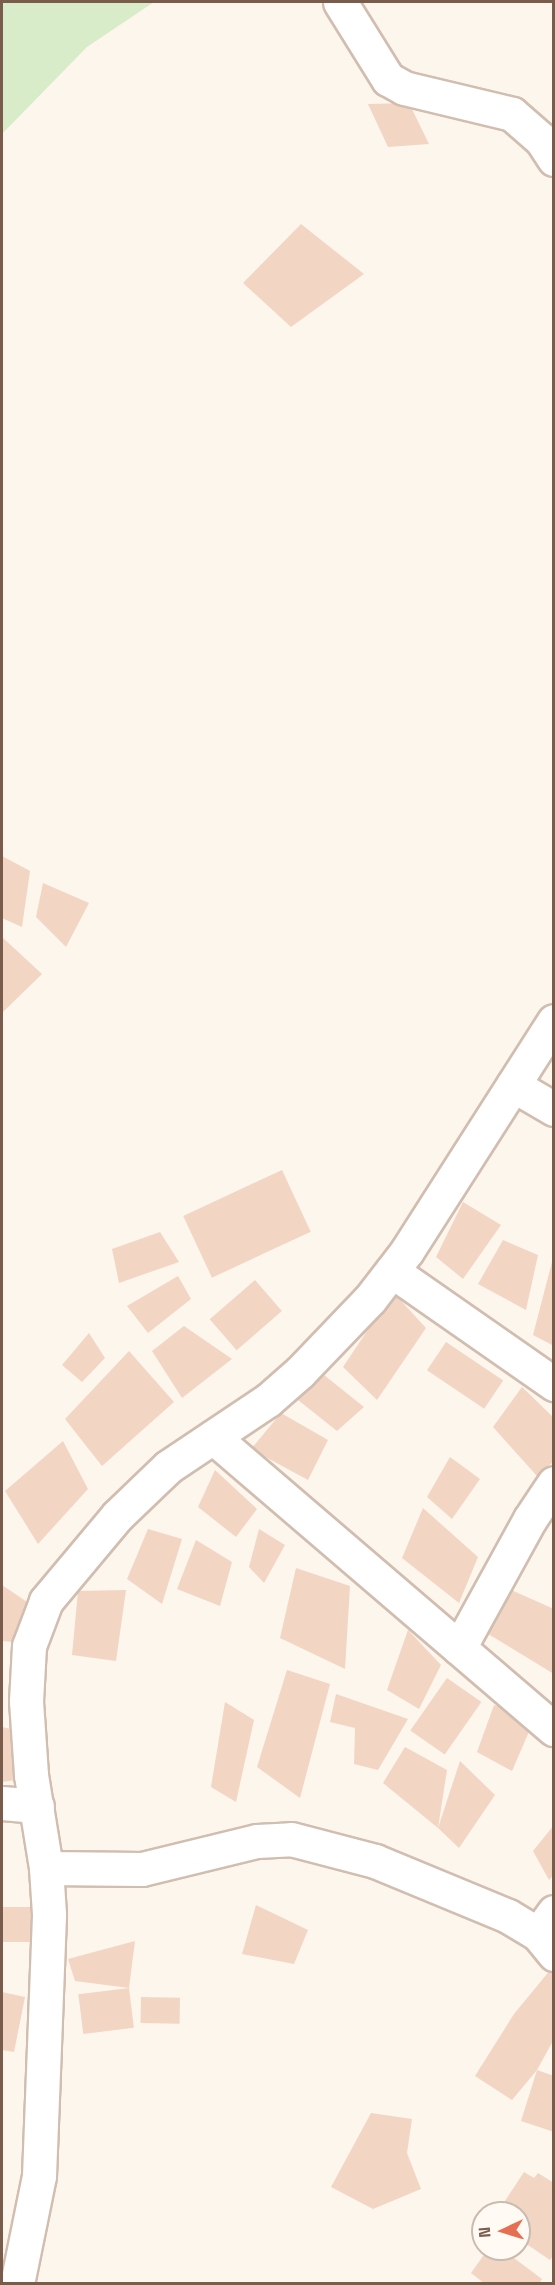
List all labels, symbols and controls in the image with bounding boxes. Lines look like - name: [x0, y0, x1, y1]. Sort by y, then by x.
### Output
- north arrow: [471, 2201, 531, 2261]
- text: N: [474, 2226, 495, 2238]

